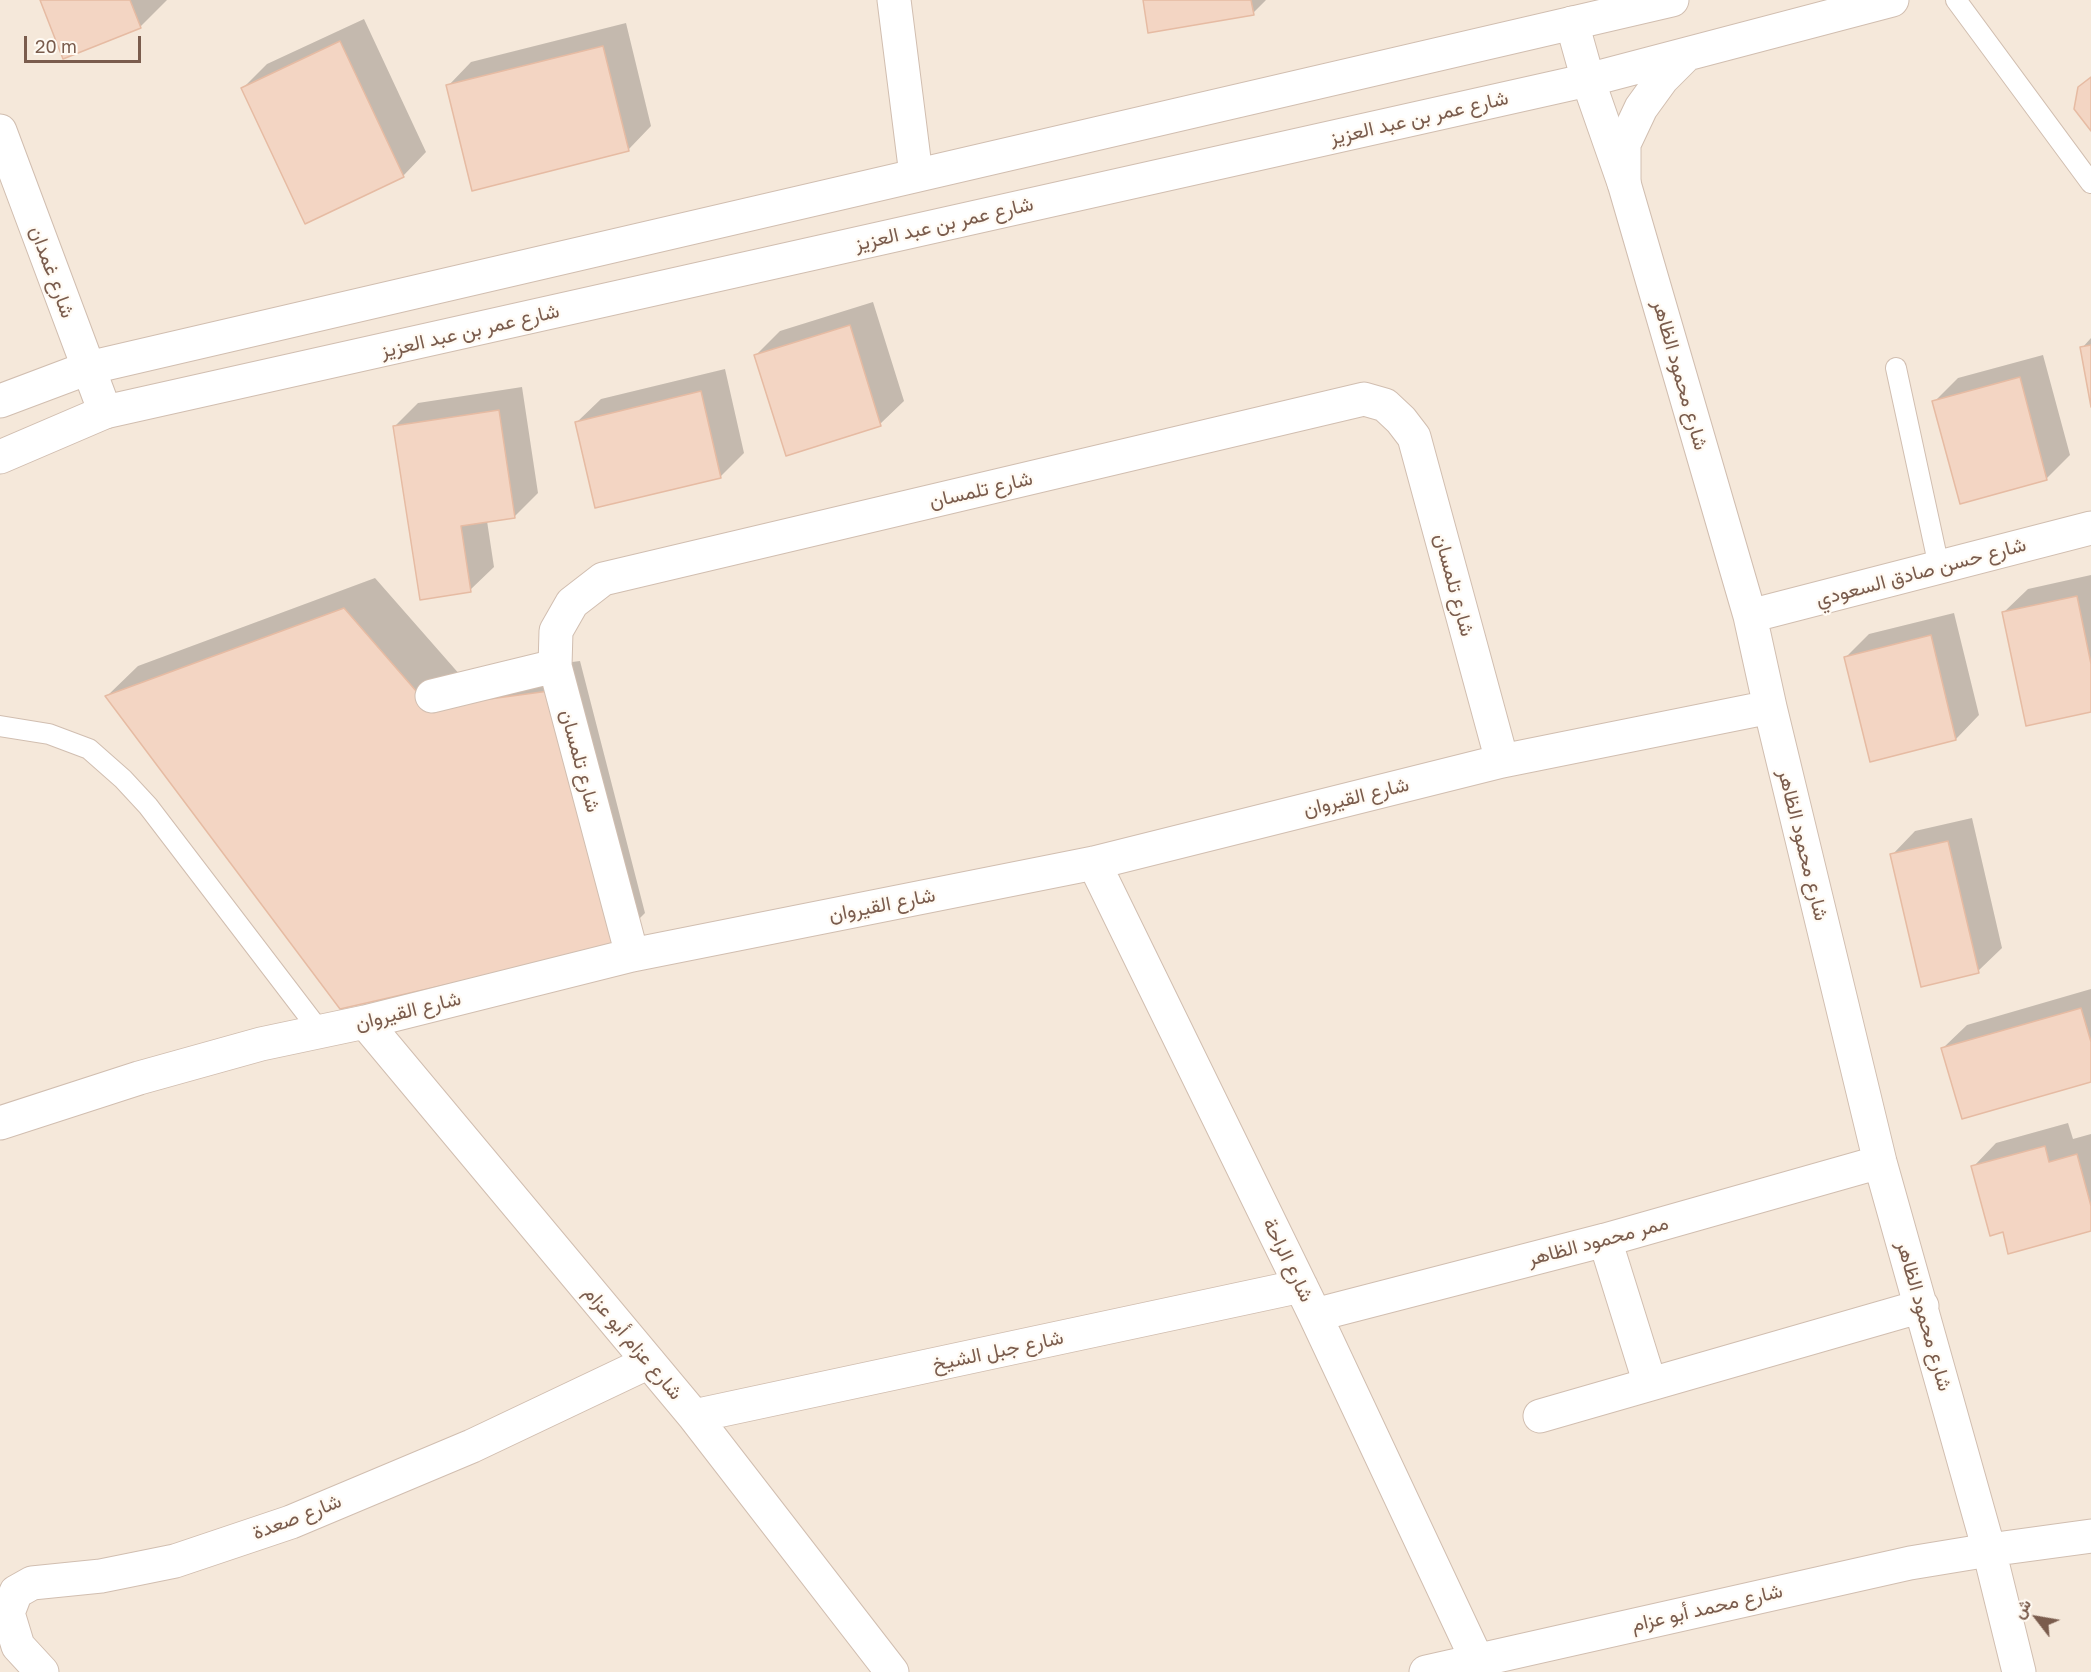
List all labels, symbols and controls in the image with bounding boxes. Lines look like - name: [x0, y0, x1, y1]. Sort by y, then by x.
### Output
- scale bar: [27, 24, 144, 62]
- text: 20 m: [35, 35, 77, 57]
- street label: شارع عمر بن عبد العزيز: [1327, 86, 1511, 150]
- street label: شارع عمر بن عبد العزيز: [852, 192, 1036, 256]
- street label: شارع غمدان: [24, 223, 80, 321]
- street label: شارع محمود الظاهر: [1647, 297, 1713, 453]
- street label: شارع عمر بن عبد العزيز: [378, 299, 562, 363]
- street label: شارع تلمسان: [927, 466, 1035, 514]
- street label: شارع تلمسان: [1429, 531, 1479, 639]
- street label: شارع حسن صادق السعودي: [1813, 532, 2029, 612]
- street label: شارع تلمسان: [555, 707, 605, 815]
- street label: شارع محمود الظاهر: [1773, 767, 1833, 923]
- street label: شارع القيروان: [1301, 772, 1411, 822]
- street label: شارع القيروان: [827, 883, 937, 927]
- street label: شارع القيروان: [353, 986, 463, 1036]
- street label: ممر محمود الظاهر: [1525, 1211, 1671, 1271]
- street label: شارع الراحة: [1257, 1214, 1319, 1306]
- street label: شارع محمود الظاهر: [1891, 1238, 1957, 1394]
- street label: شارع عزام أبو عزام: [578, 1281, 688, 1405]
- street label: شارع جبل الشيخ: [930, 1325, 1066, 1377]
- street label: شارع صعدة: [249, 1489, 345, 1545]
- street label: شارع محمد أبو عزام: [1629, 1579, 1785, 1637]
- north arrow: [2007, 1588, 2067, 1648]
- text: ش: [2008, 1595, 2035, 1622]

